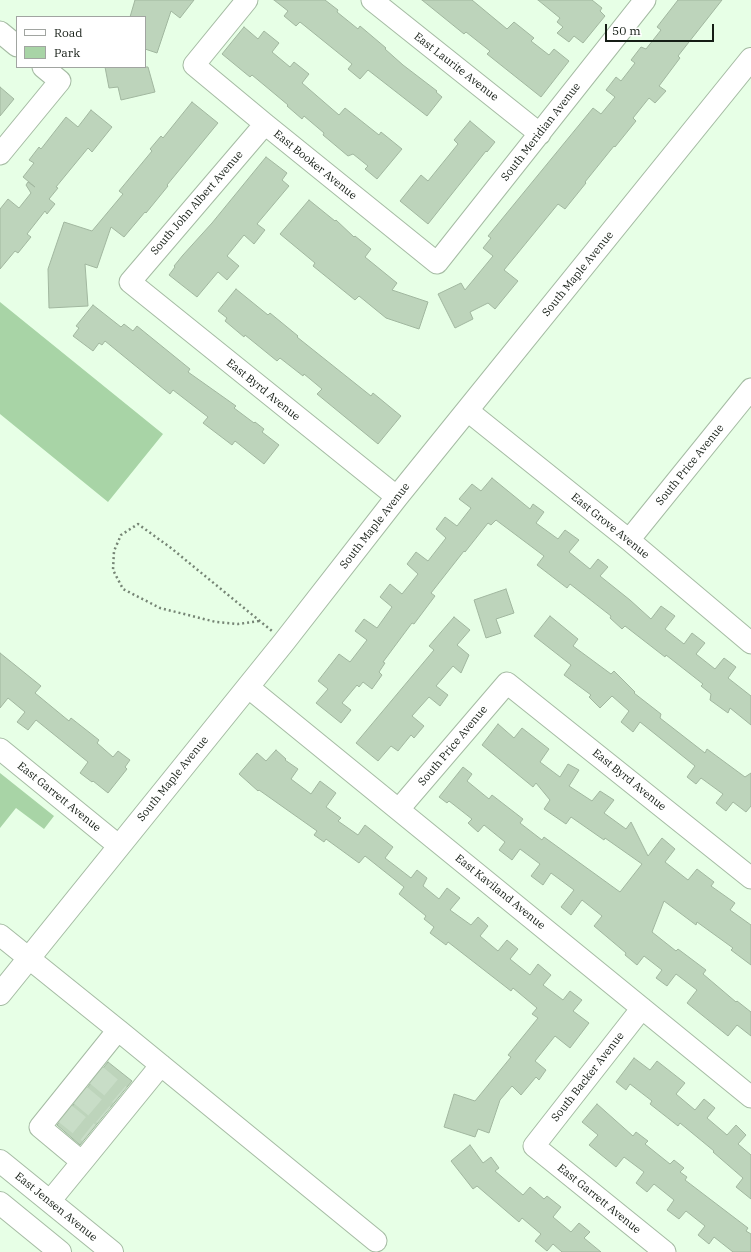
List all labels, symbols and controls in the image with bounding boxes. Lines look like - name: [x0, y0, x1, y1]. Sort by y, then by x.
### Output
- legend: [16, 16, 146, 68]
- scale bar: [607, 16, 716, 42]
- text: 50 m: [612, 23, 641, 38]
- text: Road: [54, 25, 83, 40]
- street label: East Laurite Avenue: [411, 30, 501, 104]
- text: Park: [54, 45, 80, 60]
- street label: South Meridian Avenue: [499, 80, 583, 184]
- street label: East Booker Avenue: [271, 127, 359, 203]
- street label: South John Albert Avenue: [148, 148, 246, 258]
- street label: South Maple Avenue: [540, 229, 616, 319]
- street label: East Byrd Avenue: [224, 356, 302, 424]
- street label: South Price Avenue: [653, 422, 727, 508]
- street label: South Maple Avenue: [337, 480, 413, 572]
- street label: East Grove Avenue: [568, 490, 652, 562]
- street label: South Price Avenue: [416, 703, 490, 789]
- street label: South Maple Avenue: [135, 734, 211, 824]
- street label: East Byrd Avenue: [590, 746, 668, 814]
- street label: East Garrett Avenue: [15, 759, 103, 835]
- street label: East Kaviland Avenue: [452, 852, 548, 932]
- street label: South Backer Avenue: [549, 1030, 627, 1124]
- street label: East Garrett Avenue: [555, 1161, 643, 1237]
- street label: East Jensen Avenue: [12, 1170, 100, 1244]

